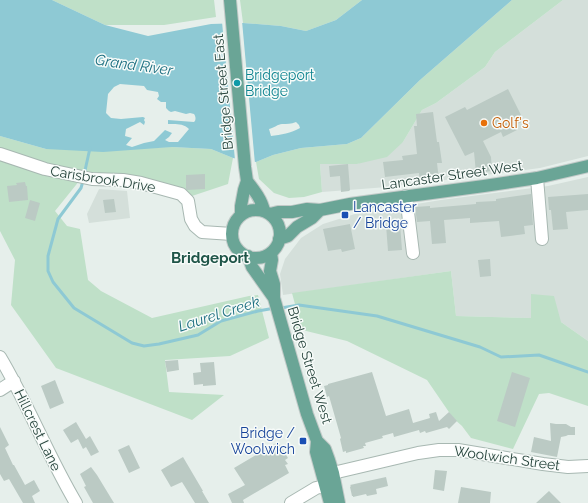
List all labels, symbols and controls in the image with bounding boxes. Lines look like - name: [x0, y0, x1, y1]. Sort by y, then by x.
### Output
- street label: Bridge Street East: [210, 33, 236, 151]
- water label: Grand River: [94, 51, 175, 79]
- place label: Bridgeport Bridge: [245, 67, 315, 99]
- marker: Bridgeport Bridge: [232, 78, 242, 88]
- place label: Golf's: [492, 115, 529, 131]
- marker: Golf's: [479, 118, 489, 128]
- street label: Lancaster Street West: [380, 157, 524, 193]
- street label: Carisbrook Drive: [49, 163, 157, 195]
- place label: Lancaster / Bridge: [353, 199, 417, 231]
- marker: Lancaster / Bridge: [340, 210, 350, 220]
- district label: Bridgeport: [171, 249, 249, 267]
- water label: Laurel Creek: [176, 292, 262, 336]
- street label: Bridge Street West: [285, 304, 336, 426]
- street label: Hillcrest Lane: [11, 387, 65, 473]
- place label: Bridge / Woolwich: [231, 425, 296, 457]
- marker: Bridge / Woolwich: [298, 436, 308, 446]
- street label: Woolwich Street: [453, 443, 561, 473]

